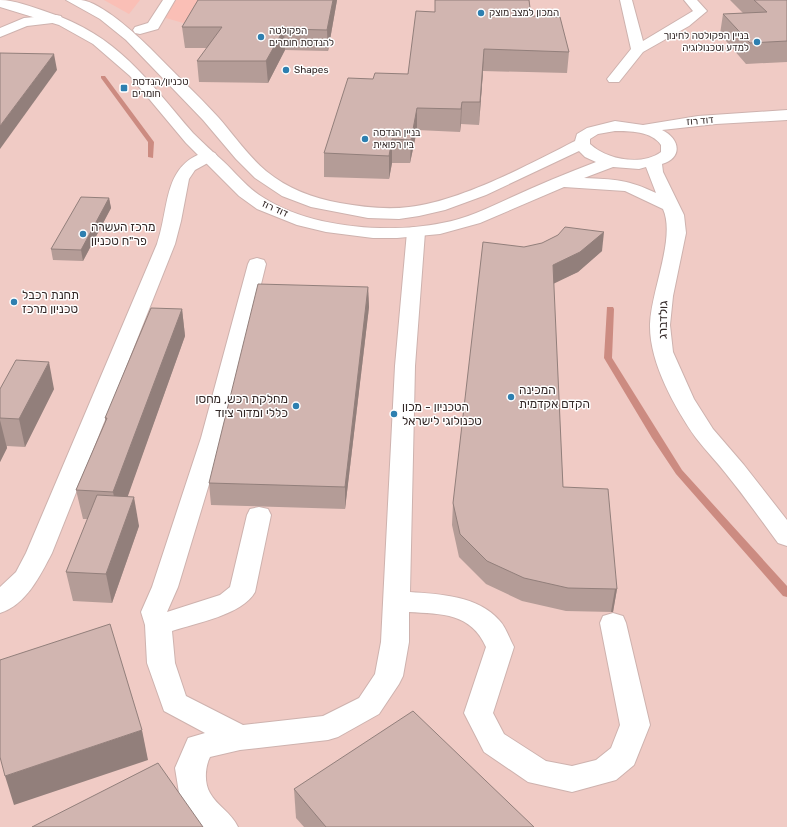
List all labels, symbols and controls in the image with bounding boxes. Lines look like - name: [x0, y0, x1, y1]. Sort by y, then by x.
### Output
- place label: המכון למצב מוצק: [489, 7, 559, 19]
- marker: המכון למצב מוצק: [476, 8, 486, 18]
- place label: הפקולטה להנדסת חומרים: [269, 25, 334, 49]
- place label: בניין הפקולטה לחינוך למדע וטכנולוגיה: [663, 30, 750, 54]
- marker: הפקולטה להנדסת חומרים: [256, 32, 266, 42]
- marker: בניין הפקולטה לחינוך למדע וטכנולוגיה: [752, 37, 762, 47]
- place label: Shapes: [294, 64, 329, 76]
- marker: Shapes: [281, 65, 291, 75]
- place label: טכניון/הנדסת חומרים: [132, 76, 189, 100]
- marker: טכניון/הנדסת חומרים: [119, 83, 129, 93]
- street label: דוד רוז: [686, 114, 715, 128]
- place label: בניין הנדסה ביו רפואית: [373, 127, 421, 151]
- marker: בניין הנדסה ביו רפואית: [360, 134, 370, 144]
- street label: דוד רוז: [260, 198, 290, 220]
- place label: מרכז העשרה פר"ח טכניון: [91, 220, 155, 248]
- marker: מרכז העשרה פר"ח טכניון: [78, 229, 88, 239]
- place label: תחנת רכבל טכניון מרכז: [22, 288, 79, 316]
- marker: תחנת רכבל טכניון מרכז: [9, 297, 19, 307]
- street label: גולדברג: [656, 301, 670, 339]
- place label: המכינה הקדם אקדמית: [519, 383, 590, 411]
- place label: מחלקת רכש, מחסן כללי ומדור ציוד: [196, 392, 288, 420]
- marker: המכינה הקדם אקדמית: [506, 392, 516, 402]
- place label: הטכניון - מכון טכנולוגי לישראל: [402, 400, 482, 428]
- marker: מחלקת רכש, מחסן כללי ומדור ציוד: [291, 401, 301, 411]
- marker: הטכניון - מכון טכנולוגי לישראל: [389, 409, 399, 419]

